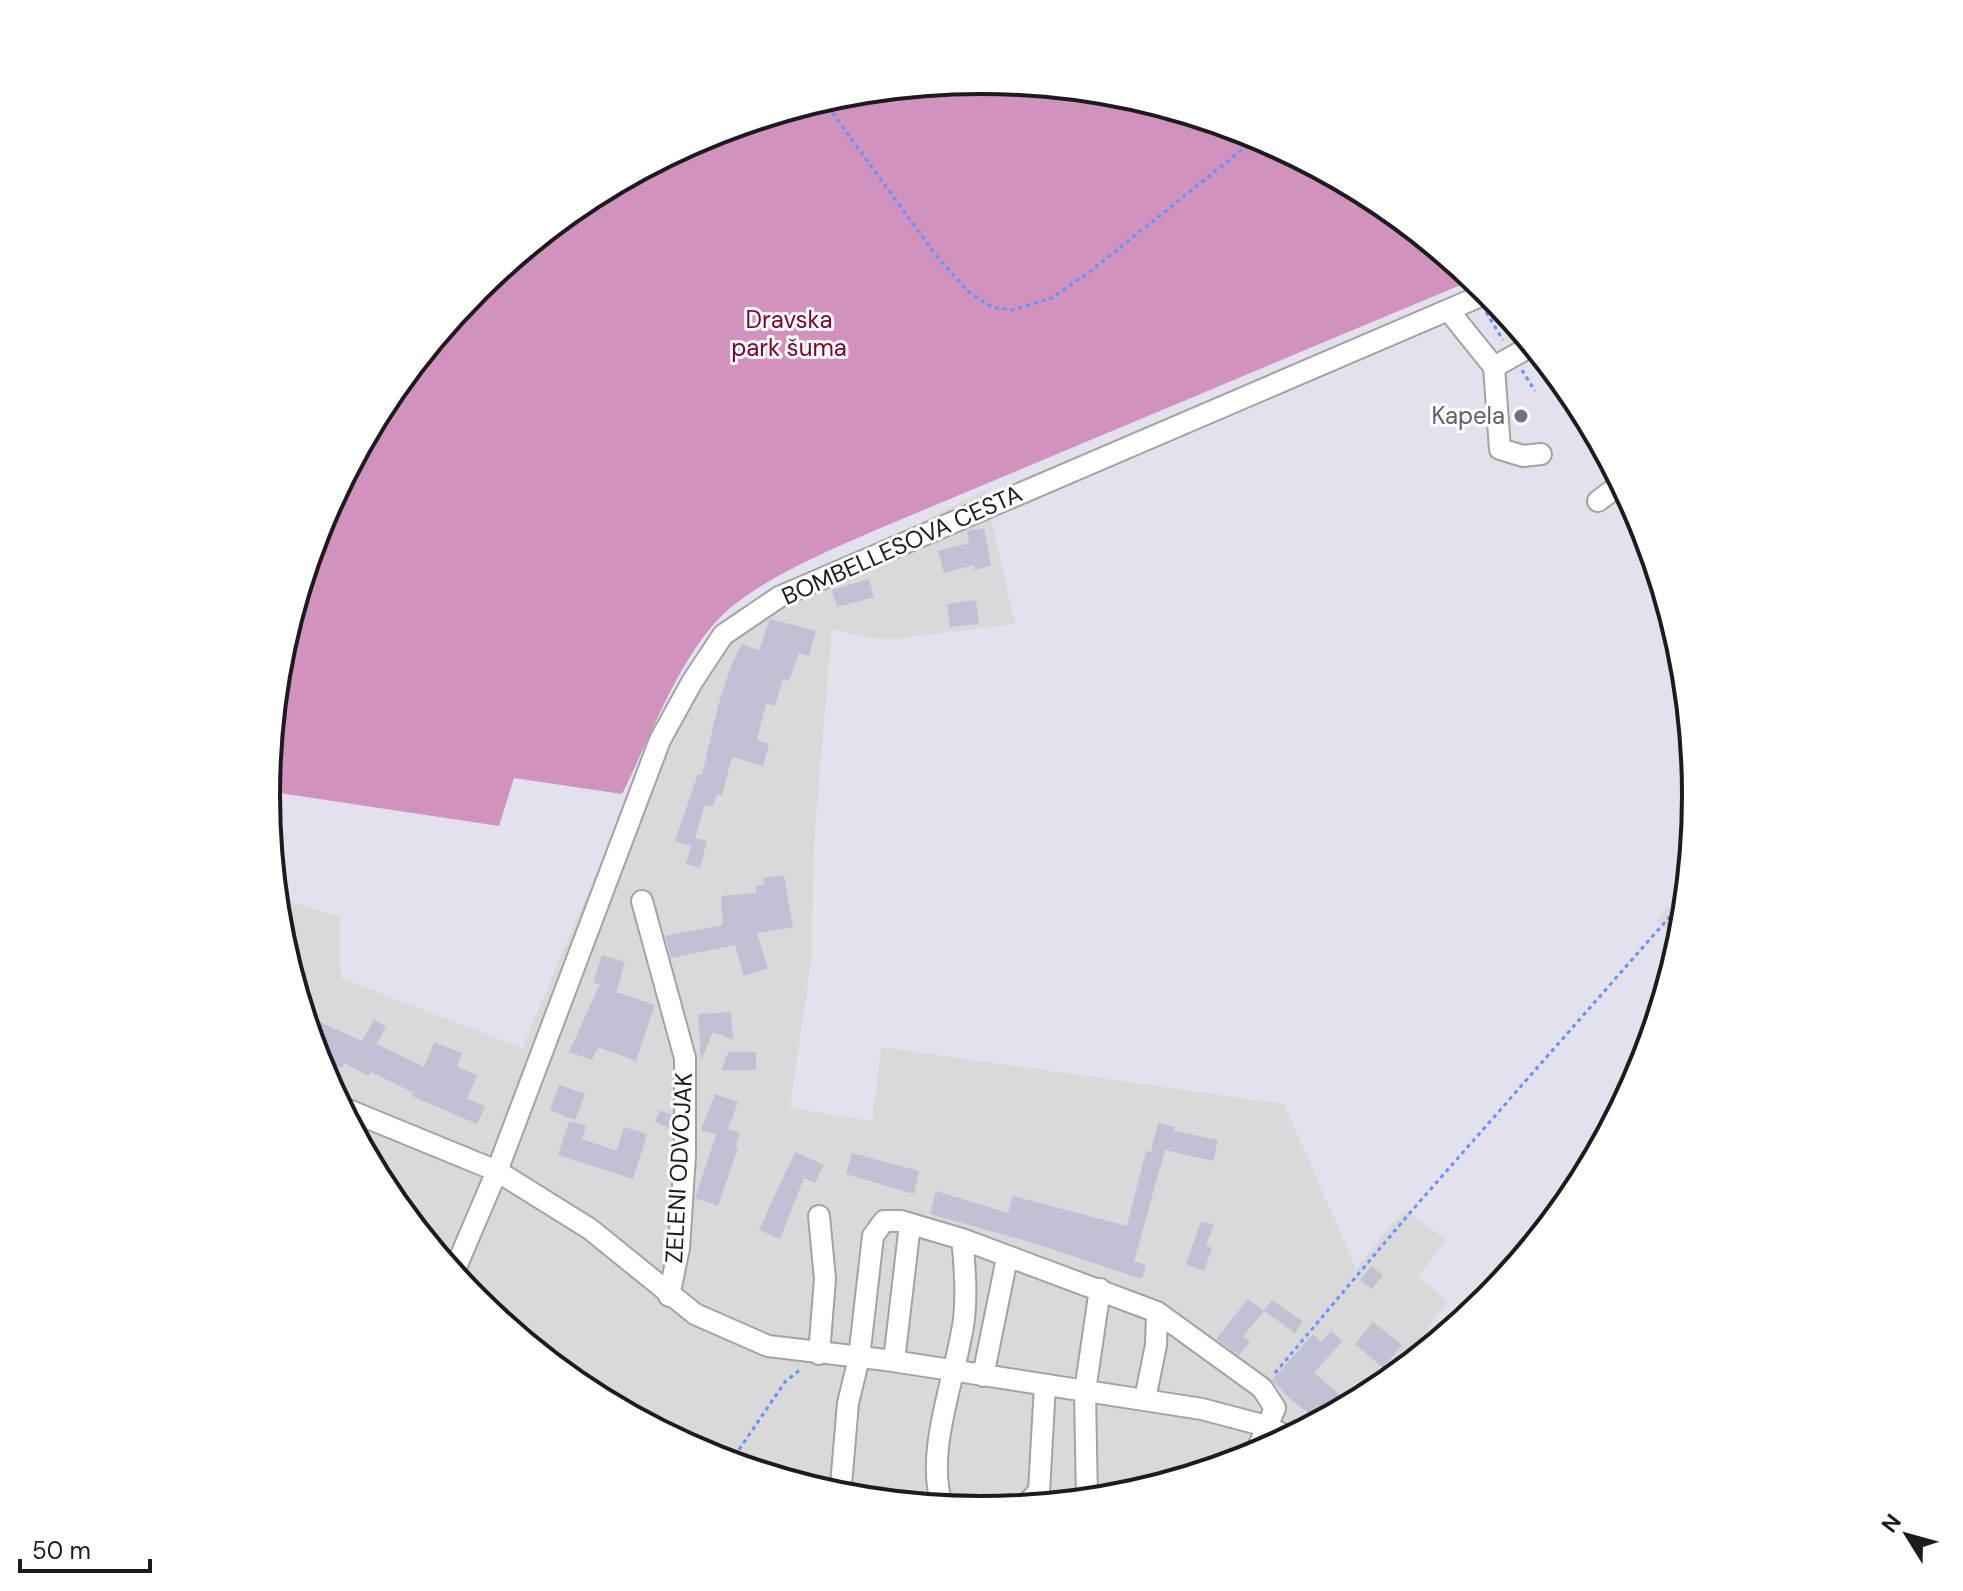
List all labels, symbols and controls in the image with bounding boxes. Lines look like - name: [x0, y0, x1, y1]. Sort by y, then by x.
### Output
- park label: Dravska park šuma: [731, 304, 847, 363]
- place label: Kapela: [1431, 400, 1505, 431]
- marker: Kapela: [1512, 407, 1530, 425]
- street label: BOMBELLESOVA CESTA: [777, 478, 1027, 612]
- street label: ZELENI ODVOJAK: [658, 1072, 699, 1264]
- north arrow: [1867, 1495, 1947, 1575]
- text: N: [1875, 1508, 1908, 1538]
- scale bar: [20, 1523, 150, 1573]
- text: 50 m: [32, 1535, 91, 1566]

